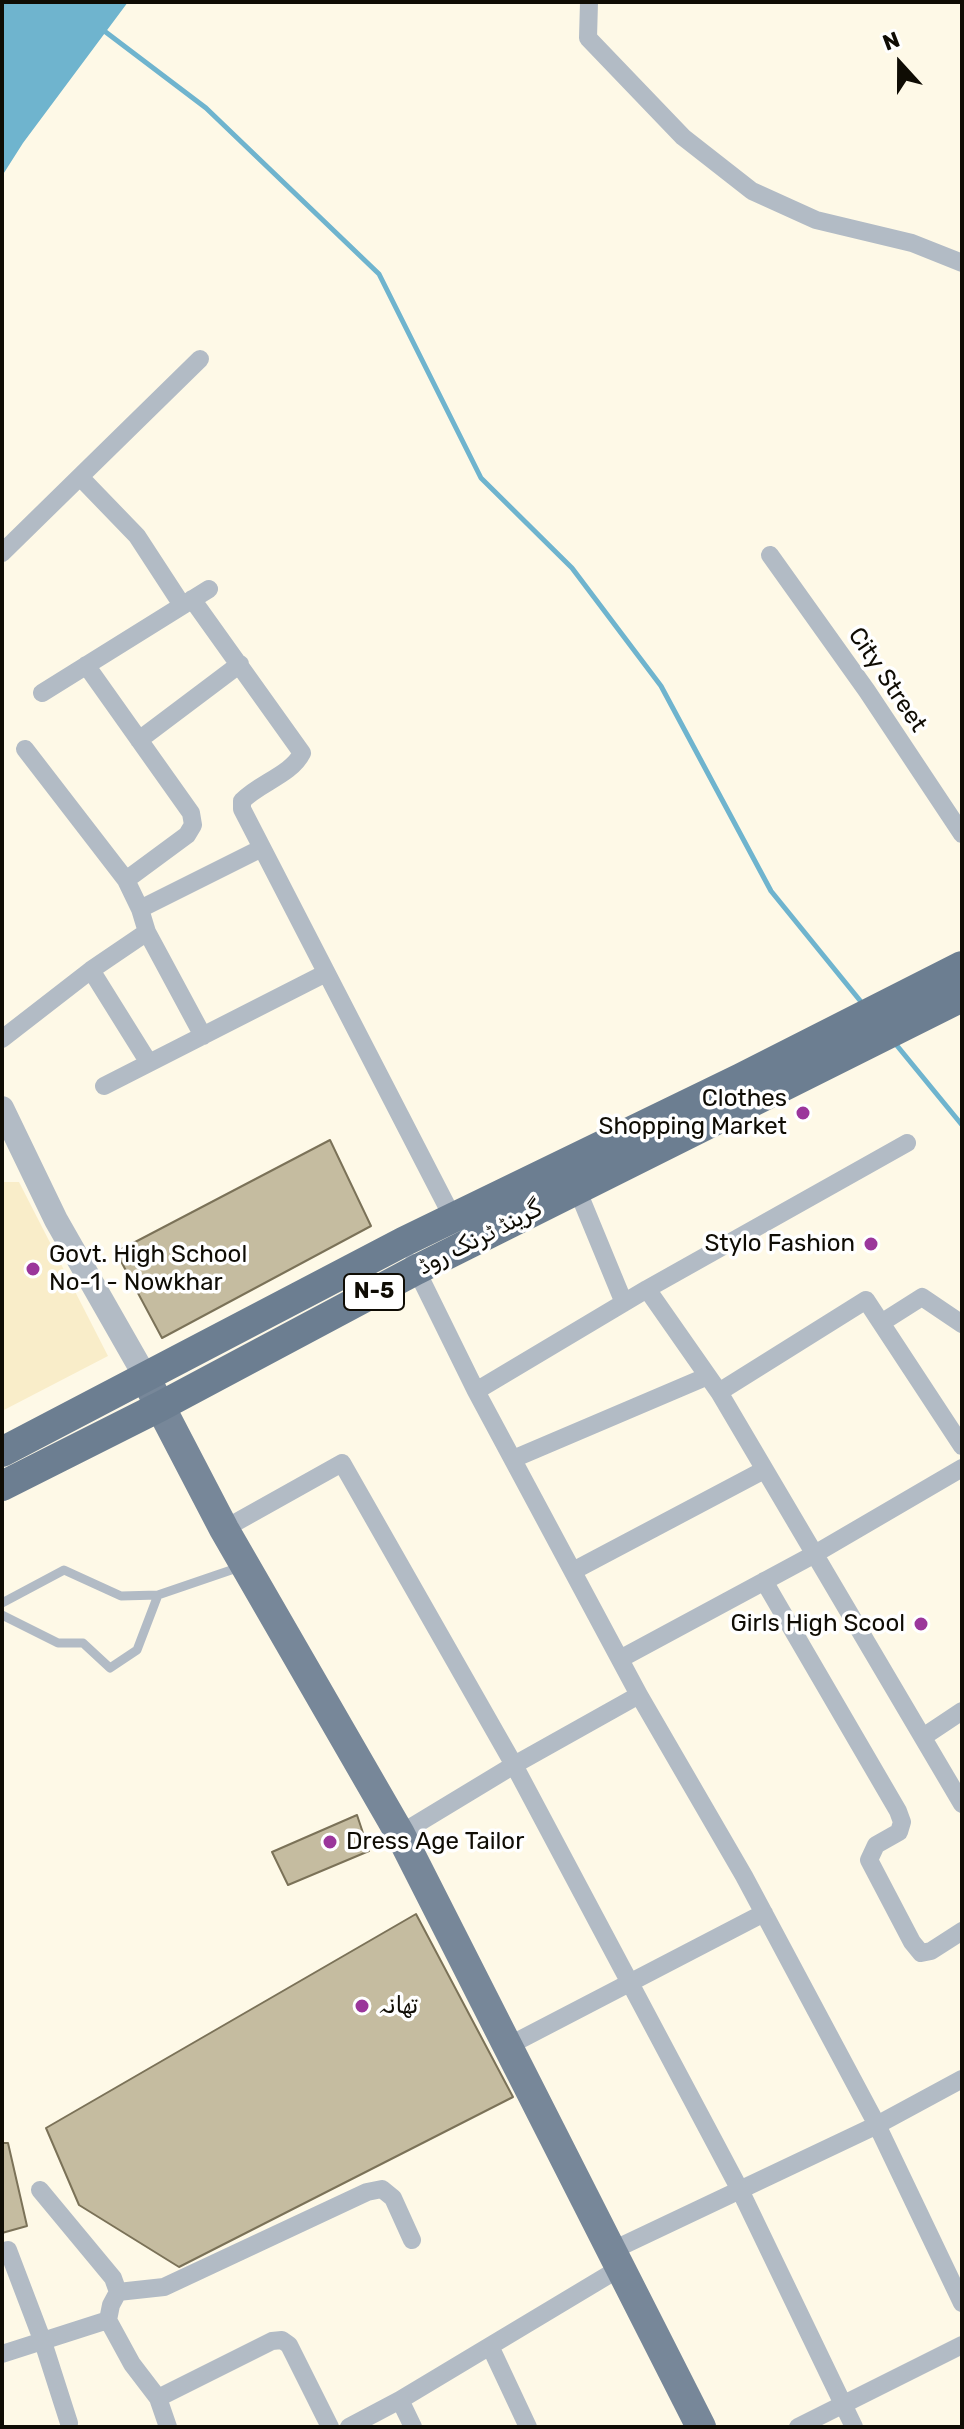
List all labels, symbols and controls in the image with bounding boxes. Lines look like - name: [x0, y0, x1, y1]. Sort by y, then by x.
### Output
- north arrow: [860, 24, 940, 104]
- text: N: [879, 26, 903, 57]
- street label: City Street: [842, 622, 932, 738]
- place label: Clothes Shopping Market: [599, 1085, 787, 1141]
- marker: Clothes Shopping Market: [794, 1104, 812, 1122]
- street label: گرینڈ ٹرنک روڈ: [413, 1194, 547, 1282]
- place label: Stylo Fashion: [704, 1230, 855, 1258]
- marker: Stylo Fashion: [862, 1235, 880, 1253]
- place label: Govt. High School No-1 - Nowkhar: [49, 1241, 247, 1297]
- marker: Govt. High School No-1 - Nowkhar: [24, 1260, 42, 1278]
- road number: N-5: [344, 1274, 404, 1310]
- place label: Girls High Scool: [730, 1610, 905, 1638]
- marker: Girls High Scool: [912, 1615, 930, 1633]
- place label: Dress Age Tailor: [346, 1828, 524, 1856]
- marker: Dress Age Tailor: [321, 1833, 339, 1851]
- place label: تھانہ: [378, 1992, 418, 2020]
- marker: تھانہ: [353, 1997, 371, 2015]

